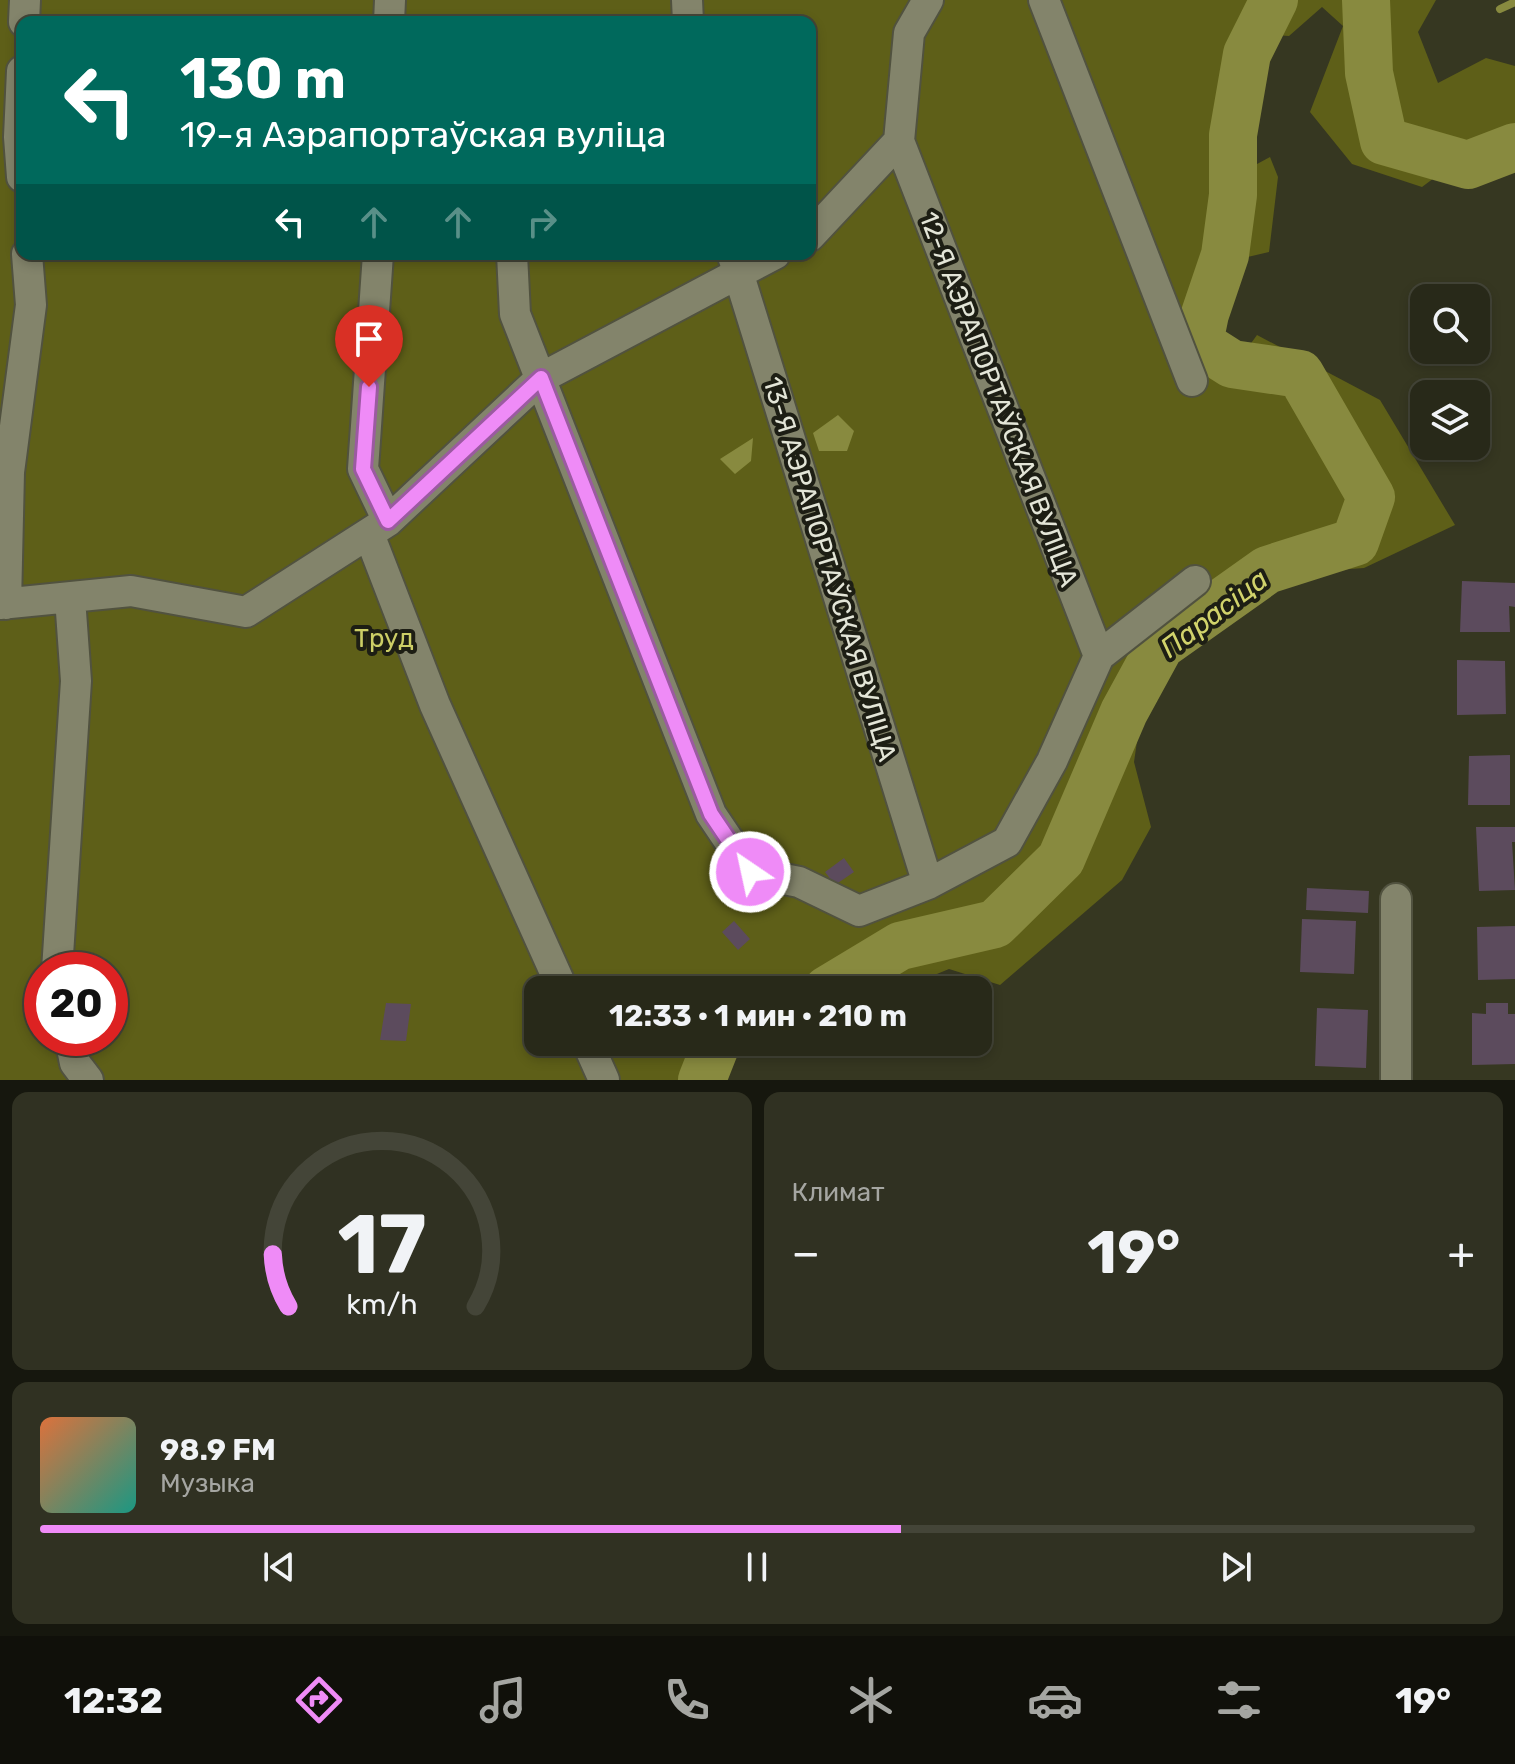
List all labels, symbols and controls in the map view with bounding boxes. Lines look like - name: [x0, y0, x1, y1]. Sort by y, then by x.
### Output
- text: 130 m: [180, 46, 346, 112]
- icon: left: [48, 48, 152, 152]
- text: 19-я Аэрапортаўская вуліца: [180, 113, 666, 156]
- icon: left: [268, 200, 312, 244]
- icon: ahead: [352, 200, 396, 244]
- icon: ahead: [436, 200, 480, 244]
- icon: right: [520, 200, 564, 244]
- street label: 12-Я АЭРАПОРТАЎСКАЯ ВУЛІЦА: [913, 207, 1085, 591]
- map controls: [1410, 284, 1490, 460]
- button: search: [1410, 284, 1490, 364]
- pin: [335, 305, 403, 387]
- icon: arrive: [347, 317, 391, 361]
- street label: 13-Я АЭРАПОРТАЎСКАЯ ВУЛІЦА: [756, 373, 903, 765]
- button: layers: [1410, 380, 1490, 460]
- water label: Парасіца: [1154, 562, 1274, 664]
- park label: Труд: [354, 623, 414, 654]
- position arrow: [708, 830, 792, 914]
- speed limit sign: 20: [24, 952, 128, 1056]
- text: 12:33 · 1 мин · 210 m: [609, 998, 907, 1034]
- text: Климат: [792, 1177, 884, 1208]
- text: 17: [337, 1195, 426, 1294]
- text: 19°: [1087, 1217, 1180, 1288]
- text: −: [792, 1227, 820, 1279]
- text: +: [1448, 1227, 1475, 1279]
- text: km/h: [346, 1287, 417, 1321]
- text: 98.9 FM: [160, 1432, 276, 1468]
- text: Музыка: [160, 1468, 255, 1499]
- icon: previous: [257, 1545, 301, 1589]
- icon: pause: [735, 1545, 779, 1589]
- icon: next: [1214, 1545, 1258, 1589]
- icon: directions: [291, 1672, 347, 1728]
- icon: music: [475, 1672, 531, 1728]
- icon: phone: [659, 1672, 715, 1728]
- icon: climate: [843, 1672, 899, 1728]
- icon: car: [1027, 1672, 1083, 1728]
- icon: filters: [1211, 1672, 1267, 1728]
- text: 12:32: [64, 1679, 163, 1722]
- text: 19°: [1395, 1679, 1451, 1722]

